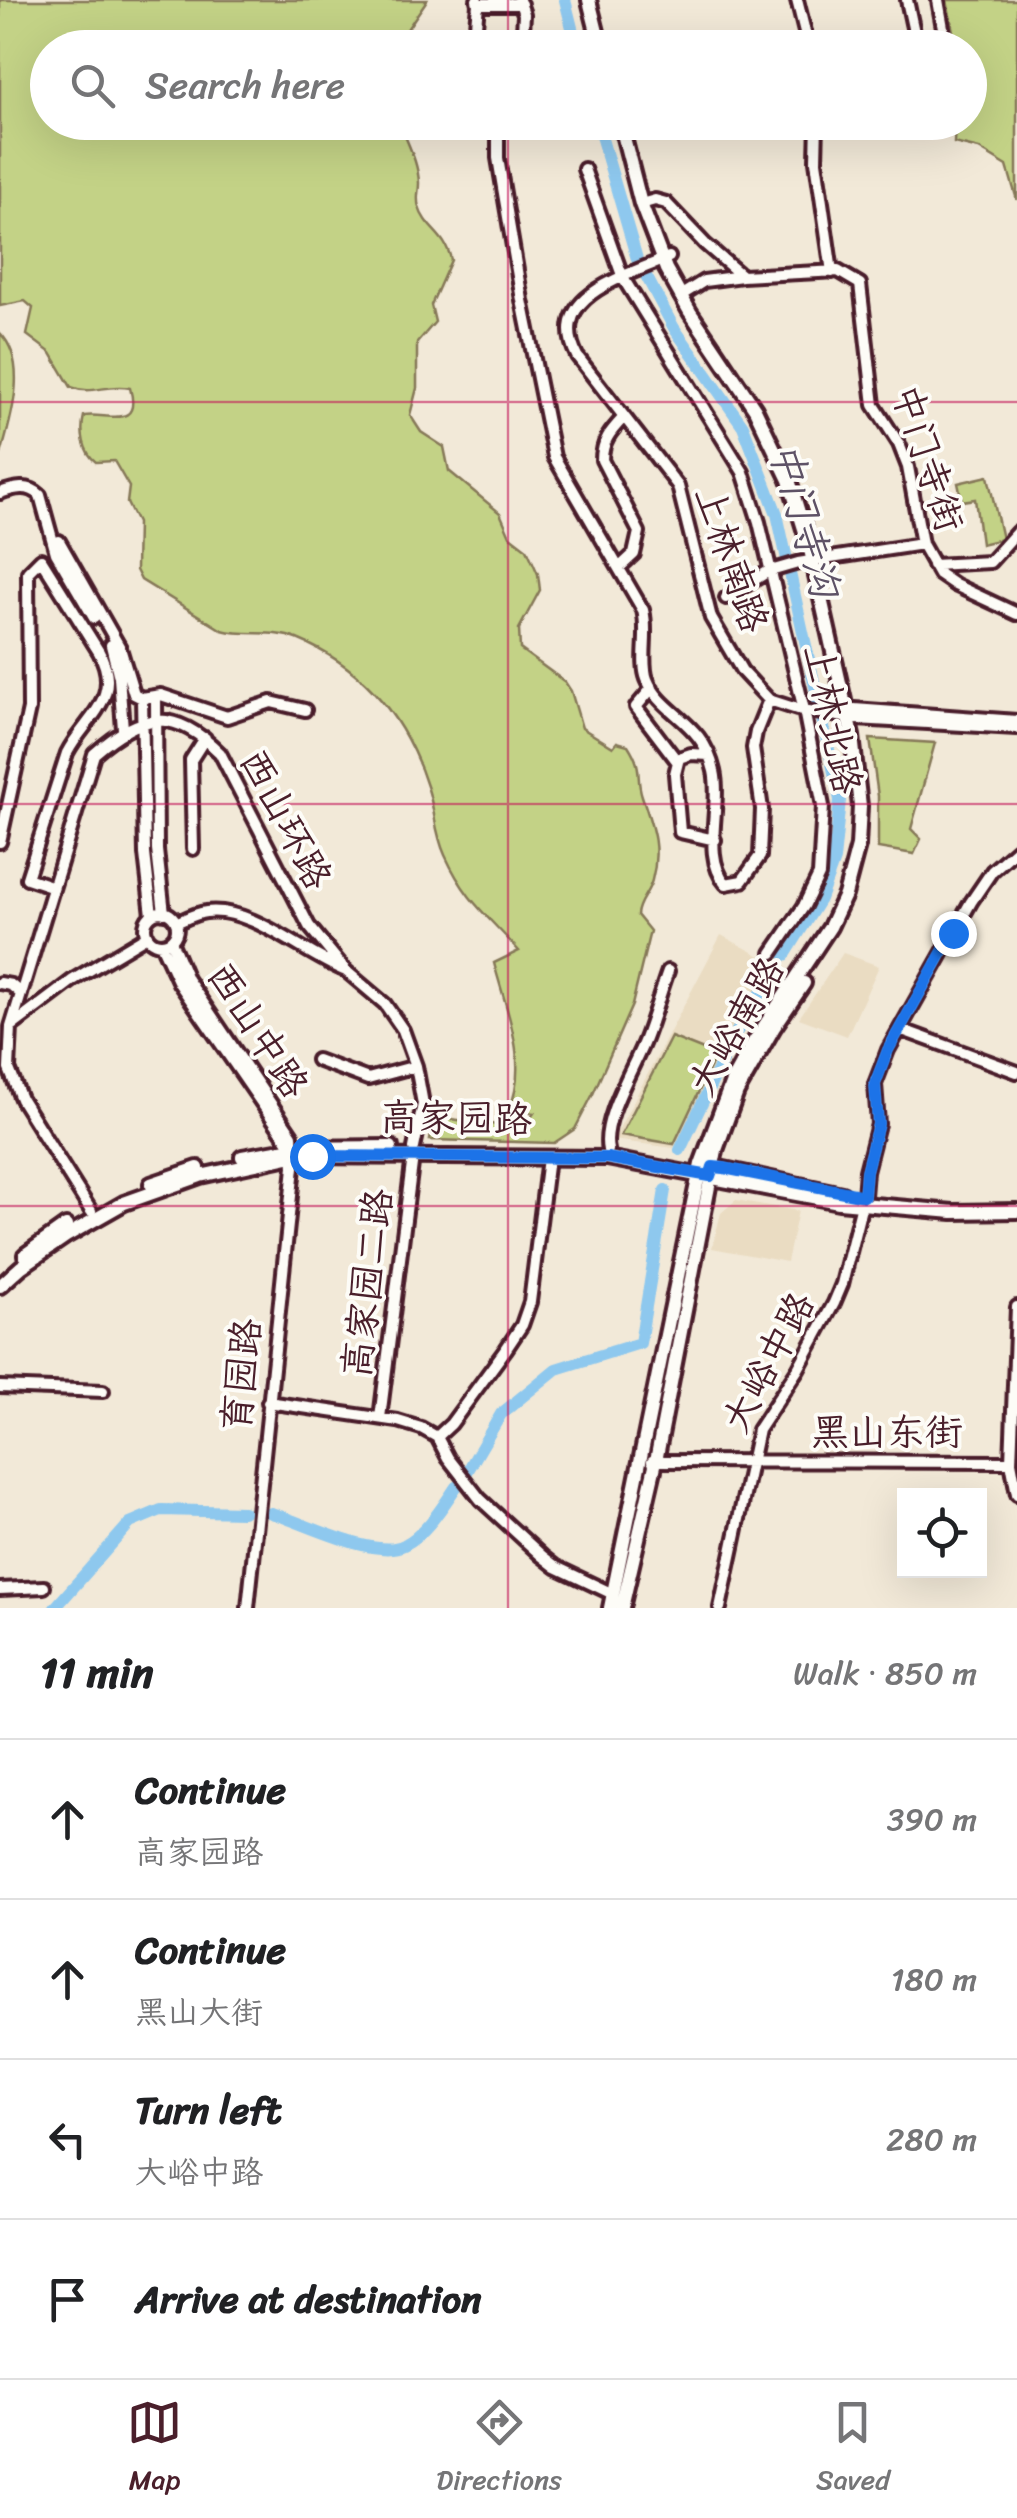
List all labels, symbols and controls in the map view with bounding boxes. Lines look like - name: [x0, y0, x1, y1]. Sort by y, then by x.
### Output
- search box: [30, 30, 987, 140]
- text: Search here: [145, 52, 345, 119]
- icon: search: [65, 58, 120, 113]
- street label: 中门寺街: [872, 376, 983, 541]
- water label: 中门寺沟: [748, 432, 862, 609]
- street label: 上林南路: [675, 476, 788, 642]
- street label: 上林北路: [784, 638, 881, 800]
- street label: 西山环路: [220, 736, 351, 902]
- route end: [931, 911, 977, 957]
- street label: 大峪南路: [669, 944, 803, 1109]
- street label: 西山中路: [188, 948, 327, 1112]
- street label: 高家园路: [379, 1084, 533, 1153]
- route start: [290, 1134, 336, 1180]
- street label: 高家园二路: [323, 1185, 412, 1381]
- street label: 大峪中路: [703, 1279, 834, 1445]
- street label: 育园路: [202, 1315, 281, 1435]
- street label: 黑山东街: [811, 1399, 963, 1466]
- map controls: [897, 1488, 987, 1578]
- button: locate: [897, 1488, 987, 1578]
- text: 11 min: [40, 1636, 153, 1710]
- text: Walk · 850 m: [793, 1645, 977, 1702]
- text: Continue: [135, 1757, 286, 1824]
- text: 390 m: [887, 1791, 977, 1848]
- icon: ahead: [40, 1792, 95, 1847]
- text: 高家园路: [135, 1824, 263, 1881]
- text: Continue: [135, 1917, 286, 1984]
- text: 180 m: [891, 1951, 977, 2008]
- icon: ahead: [40, 1952, 95, 2007]
- text: 黑山大街: [135, 1984, 263, 2041]
- text: Turn left: [135, 2077, 281, 2144]
- text: 280 m: [886, 2111, 977, 2168]
- icon: left: [40, 2112, 95, 2167]
- text: 大峪中路: [135, 2144, 263, 2201]
- text: Arrive at destination: [135, 2266, 482, 2333]
- icon: arrive: [40, 2272, 95, 2327]
- tab: Map: [127, 2395, 182, 2504]
- tab: Directions: [436, 2395, 562, 2504]
- tab: Saved: [816, 2395, 890, 2504]

